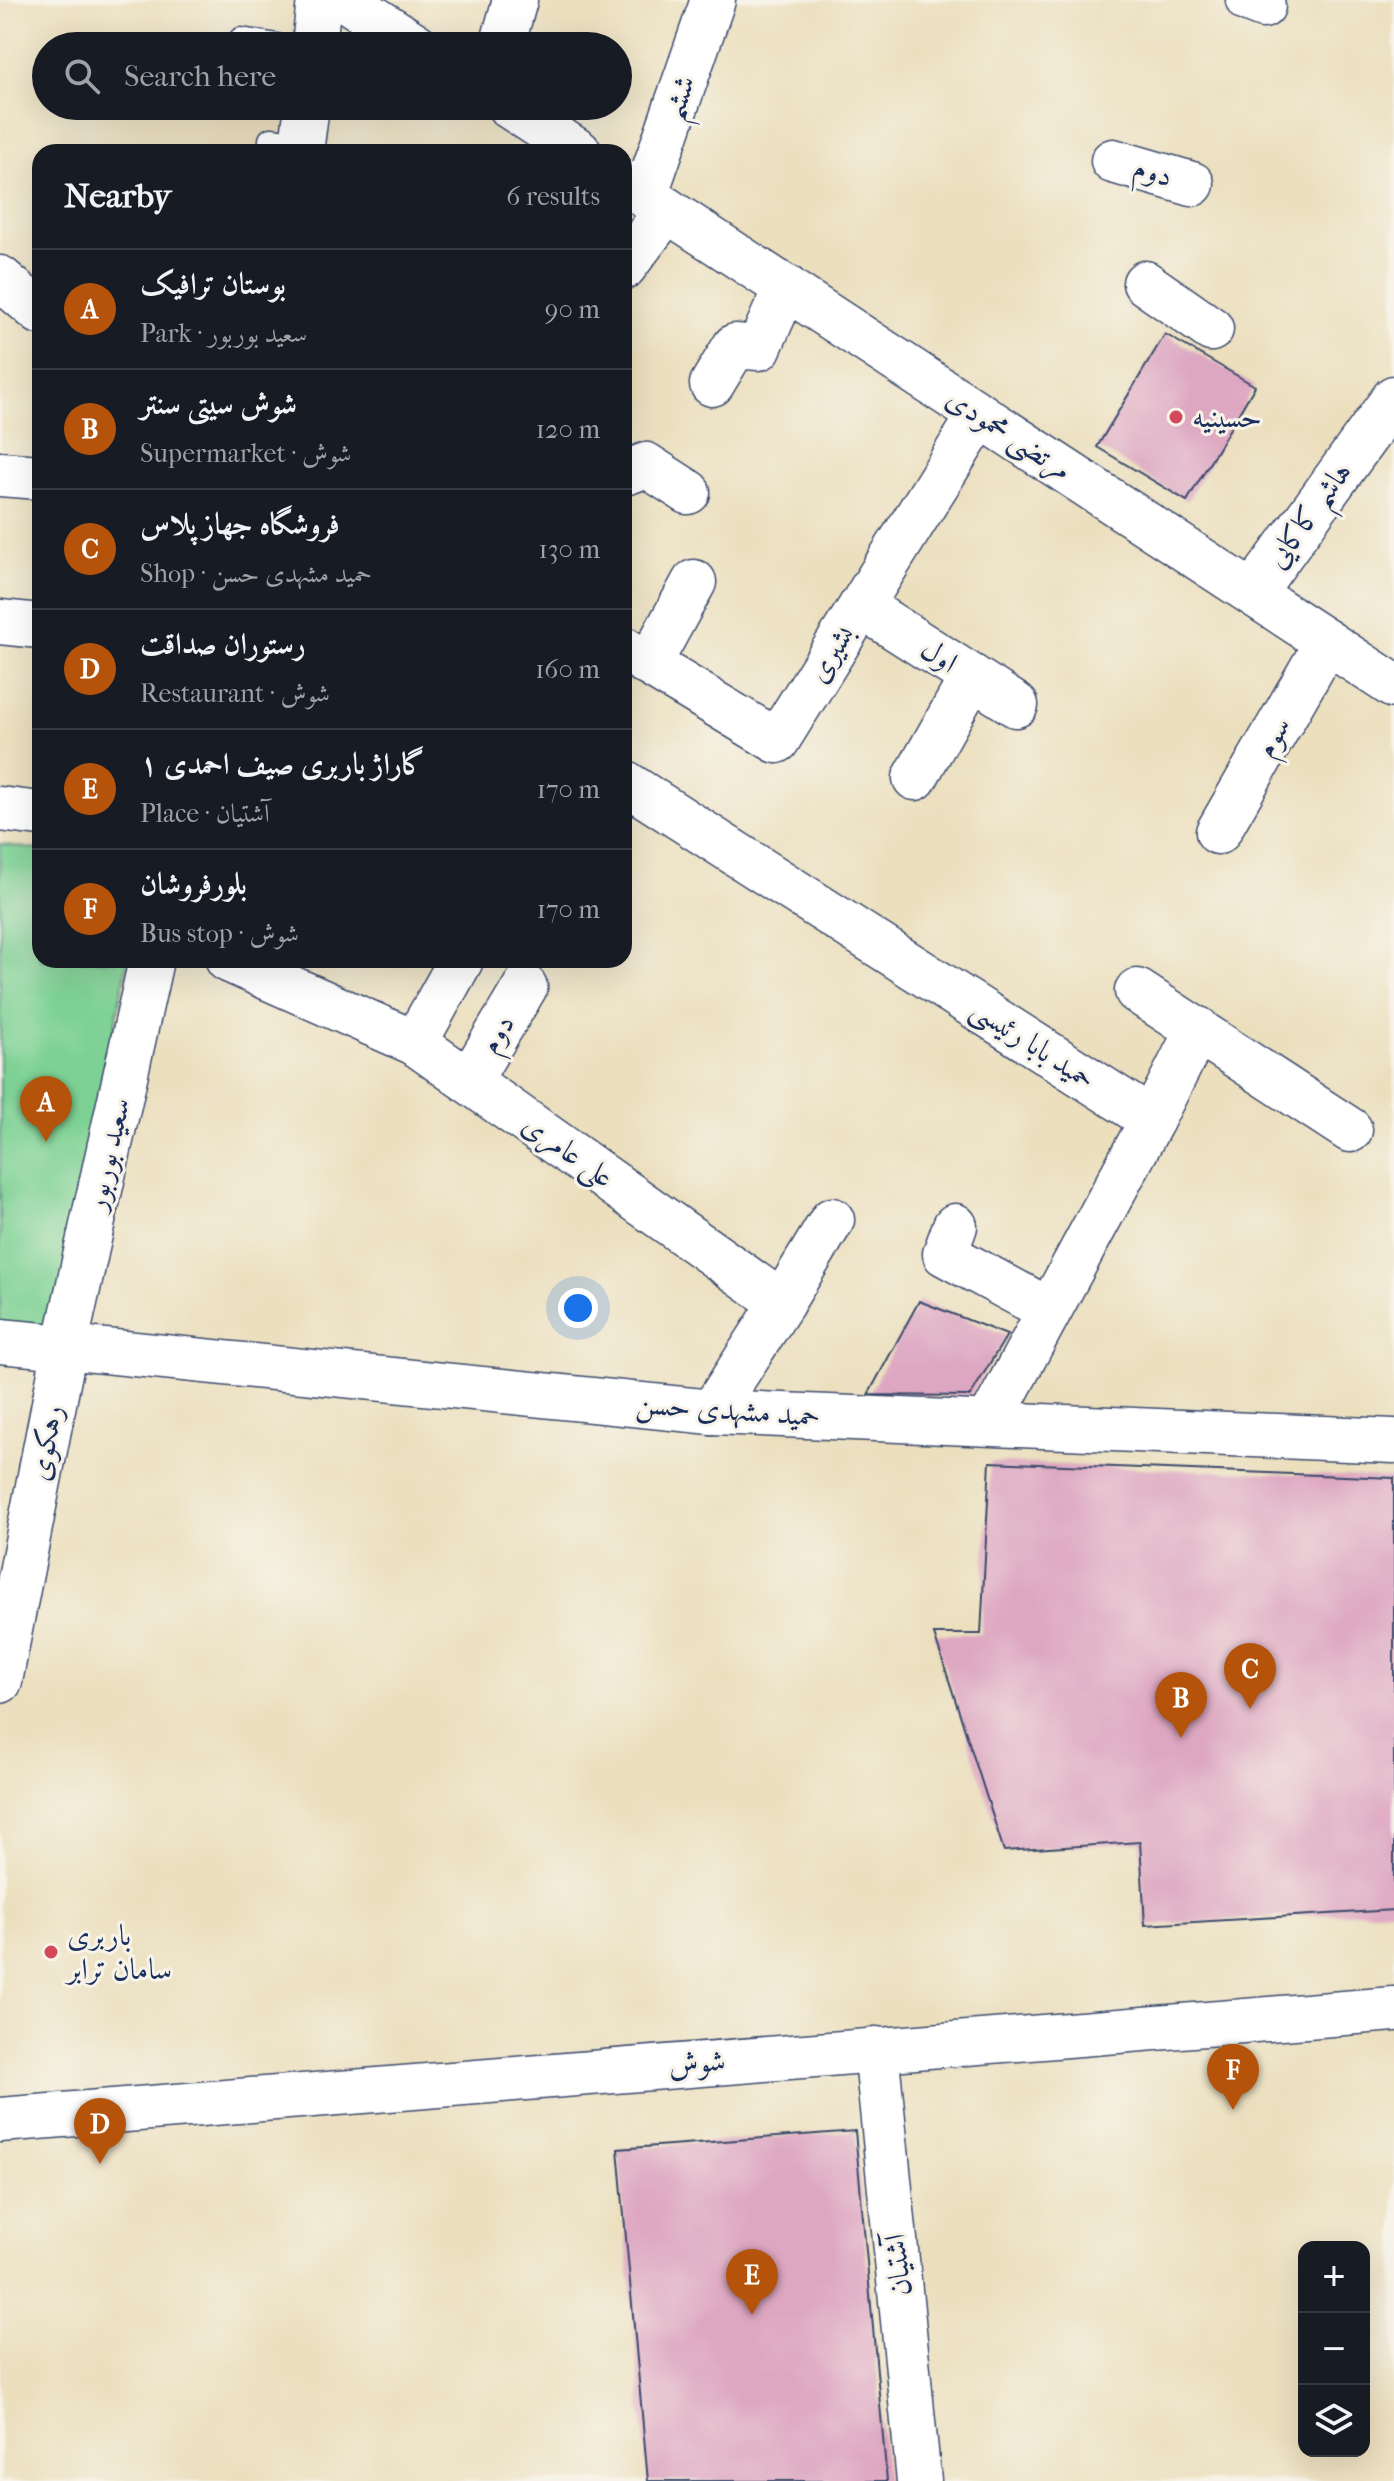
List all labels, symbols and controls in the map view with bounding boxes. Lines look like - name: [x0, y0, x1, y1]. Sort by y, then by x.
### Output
- search box: [32, 32, 632, 120]
- icon: search: [60, 54, 104, 98]
- text: Search here: [124, 59, 276, 94]
- street label: ششم: [655, 71, 713, 129]
- street label: دوم: [1127, 150, 1177, 202]
- text: Nearby: [64, 176, 171, 216]
- text: 6 results: [506, 181, 600, 212]
- text: بوستان ترافیک: [140, 267, 286, 302]
- text: A: [82, 294, 98, 325]
- text: 90 m: [545, 294, 600, 325]
- text: Park · سعید بوربور: [140, 318, 307, 349]
- street label: مرتضی محمودی: [938, 380, 1078, 490]
- text: شوش سیتی سنتر: [140, 387, 297, 422]
- place label: حسینیه: [1192, 400, 1262, 435]
- marker: حسینیه: [1167, 408, 1185, 426]
- text: B: [82, 414, 98, 445]
- text: 120 m: [536, 414, 600, 445]
- text: Supermarket · شوش: [140, 438, 352, 469]
- street label: هاشم کاکایی: [1259, 455, 1368, 581]
- text: فروشگاه جهاز پلاس: [140, 507, 340, 542]
- text: C: [81, 534, 99, 565]
- text: 130 m: [539, 534, 600, 565]
- text: Shop · حمید مشهدی حسن: [140, 558, 372, 589]
- street label: بشیری: [800, 619, 862, 689]
- text: رستوران صداقت: [140, 627, 306, 662]
- street label: اول: [914, 631, 964, 681]
- text: D: [80, 654, 100, 685]
- text: 160 m: [535, 654, 600, 685]
- text: Restaurant · شوش: [140, 678, 330, 709]
- street label: سوم: [1248, 711, 1305, 767]
- text: گاراژ باربری صیف احمدی ۱: [140, 747, 425, 782]
- text: E: [82, 774, 98, 805]
- text: 170 m: [537, 774, 600, 805]
- text: Place · آشتیان: [140, 798, 270, 829]
- text: بلورفروشان: [140, 867, 247, 902]
- text: F: [83, 894, 97, 925]
- text: 170 m: [537, 894, 600, 925]
- text: Bus stop · شوش: [140, 918, 299, 949]
- street label: حمید بابا رئیسی: [963, 991, 1102, 1100]
- street label: دوم: [472, 1008, 529, 1064]
- pin: A: [20, 1076, 72, 1142]
- street label: سعید بوربور: [77, 1094, 139, 1217]
- street label: علی عامری: [513, 1107, 621, 1198]
- your location: [558, 1288, 598, 1328]
- street label: حمید مشهدی حسن: [634, 1386, 822, 1436]
- street label: رهکوی: [22, 1402, 71, 1484]
- pin: C: [1224, 1643, 1276, 1709]
- pin: B: [1155, 1672, 1207, 1738]
- place label: باربری سامان ترابر: [64, 1918, 172, 1987]
- marker: باربری سامان ترابر: [42, 1943, 60, 1961]
- street label: شوش: [667, 2043, 727, 2084]
- pin: F: [1207, 2044, 1259, 2110]
- pin: D: [74, 2098, 126, 2164]
- street label: آشتیان: [876, 2229, 919, 2298]
- map controls: [1298, 2241, 1370, 2457]
- button: +: [1298, 2241, 1370, 2313]
- pin: E: [726, 2249, 778, 2315]
- button: −: [1298, 2313, 1370, 2385]
- button: layers: [1298, 2385, 1370, 2457]

